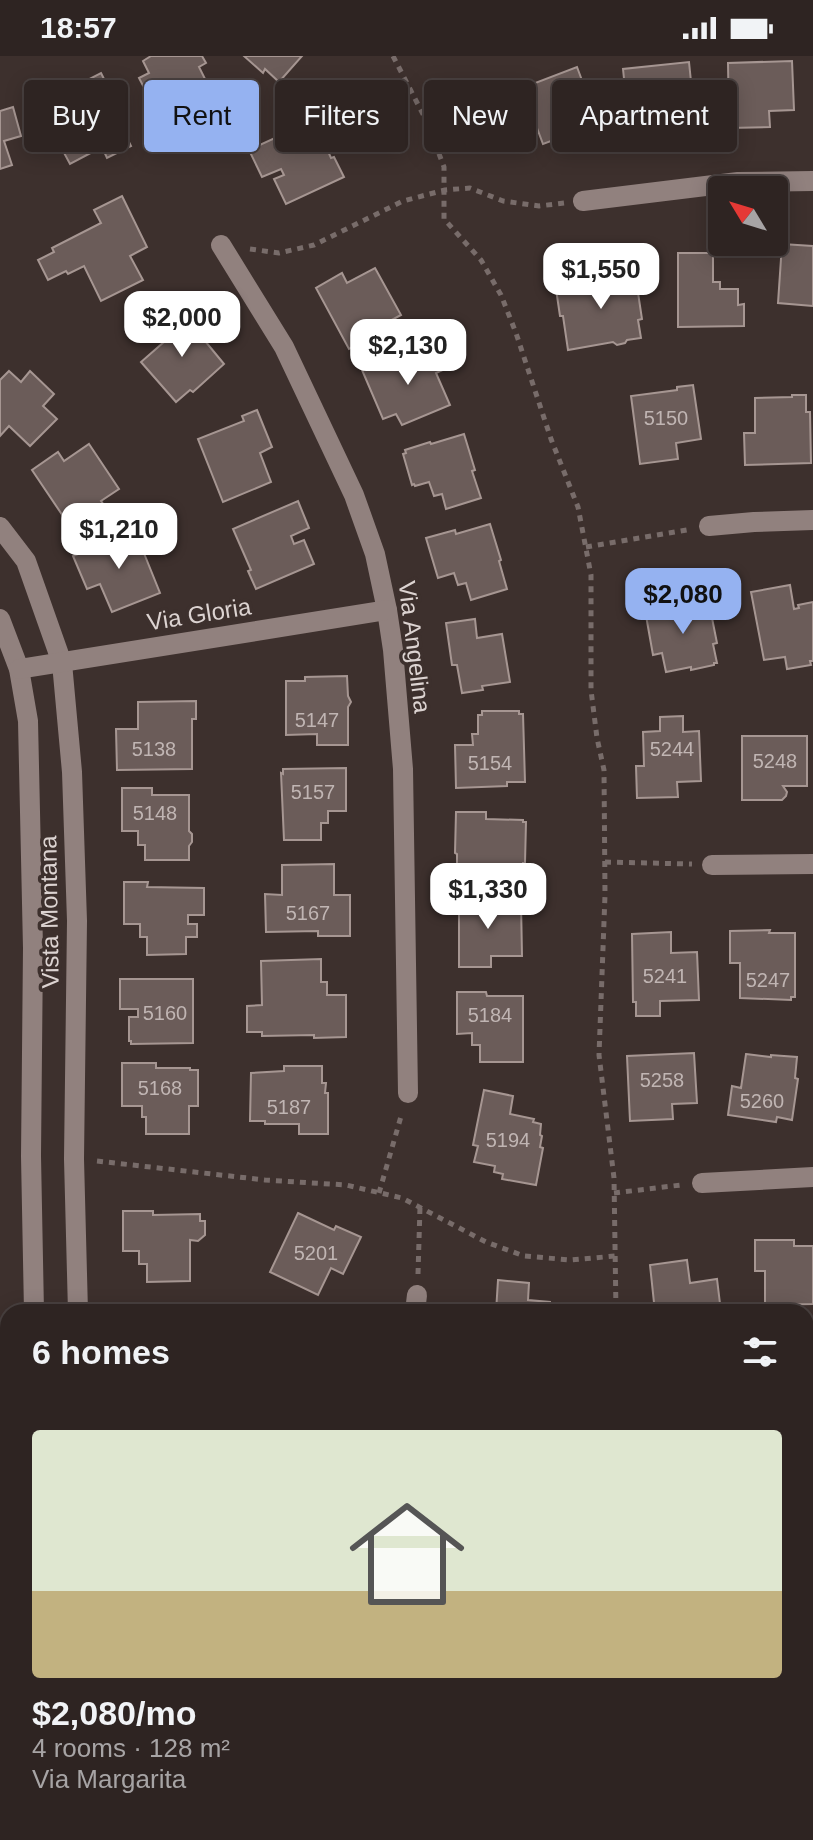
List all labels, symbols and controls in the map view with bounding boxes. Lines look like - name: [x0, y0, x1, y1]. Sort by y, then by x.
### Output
- text: 18:57: [40, 11, 117, 44]
- chip: Buy: [24, 80, 128, 152]
- chip: Rent: [144, 80, 259, 152]
- chip: Filters: [275, 80, 408, 152]
- chip: New: [424, 80, 536, 152]
- chip: Apartment: [552, 80, 737, 152]
- north arrow: [708, 176, 788, 256]
- map controls: [708, 176, 788, 256]
- pin: $1,550: [536, 243, 666, 311]
- text: $1,550: [561, 254, 641, 284]
- pin: $2,000: [117, 291, 247, 359]
- text: $2,000: [142, 302, 222, 332]
- pin: $2,130: [343, 319, 473, 387]
- text: $2,130: [368, 330, 448, 360]
- house number: 5150: [644, 407, 688, 429]
- pin: $1,210: [54, 503, 184, 571]
- text: $1,210: [79, 514, 159, 544]
- pin: $2,080: [618, 568, 748, 636]
- street label: Via Angelina: [393, 579, 437, 715]
- text: $2,080: [643, 579, 723, 609]
- street label: Via Gloria: [145, 592, 254, 636]
- house number: 5147: [295, 709, 339, 731]
- house number: 5138: [132, 738, 176, 760]
- house number: 5244: [650, 738, 694, 760]
- house number: 5248: [753, 750, 797, 772]
- house number: 5154: [468, 752, 512, 774]
- house number: 5157: [291, 781, 335, 803]
- house number: 5148: [133, 802, 177, 824]
- street label: Vista Montana: [34, 835, 64, 989]
- pin: $1,330: [423, 863, 553, 931]
- text: $1,330: [448, 874, 528, 904]
- house number: 5167: [286, 902, 330, 924]
- house number: 5241: [643, 965, 687, 987]
- house number: 5247: [746, 969, 790, 991]
- house number: 5160: [143, 1002, 187, 1024]
- house number: 5184: [468, 1004, 512, 1026]
- house number: 5258: [640, 1069, 684, 1091]
- house number: 5168: [138, 1077, 182, 1099]
- house number: 5260: [740, 1090, 784, 1112]
- house number: 5187: [267, 1096, 311, 1118]
- house number: 5194: [486, 1129, 530, 1151]
- house number: 5201: [294, 1242, 338, 1264]
- icon: filters: [738, 1330, 782, 1374]
- text: 6 homes: [32, 1333, 170, 1371]
- icon: home: [335, 1482, 479, 1626]
- text: $2,080/mo: [32, 1694, 196, 1732]
- text: 4 rooms · 128 m²: [32, 1733, 230, 1763]
- text: Via Margarita: [32, 1764, 186, 1794]

